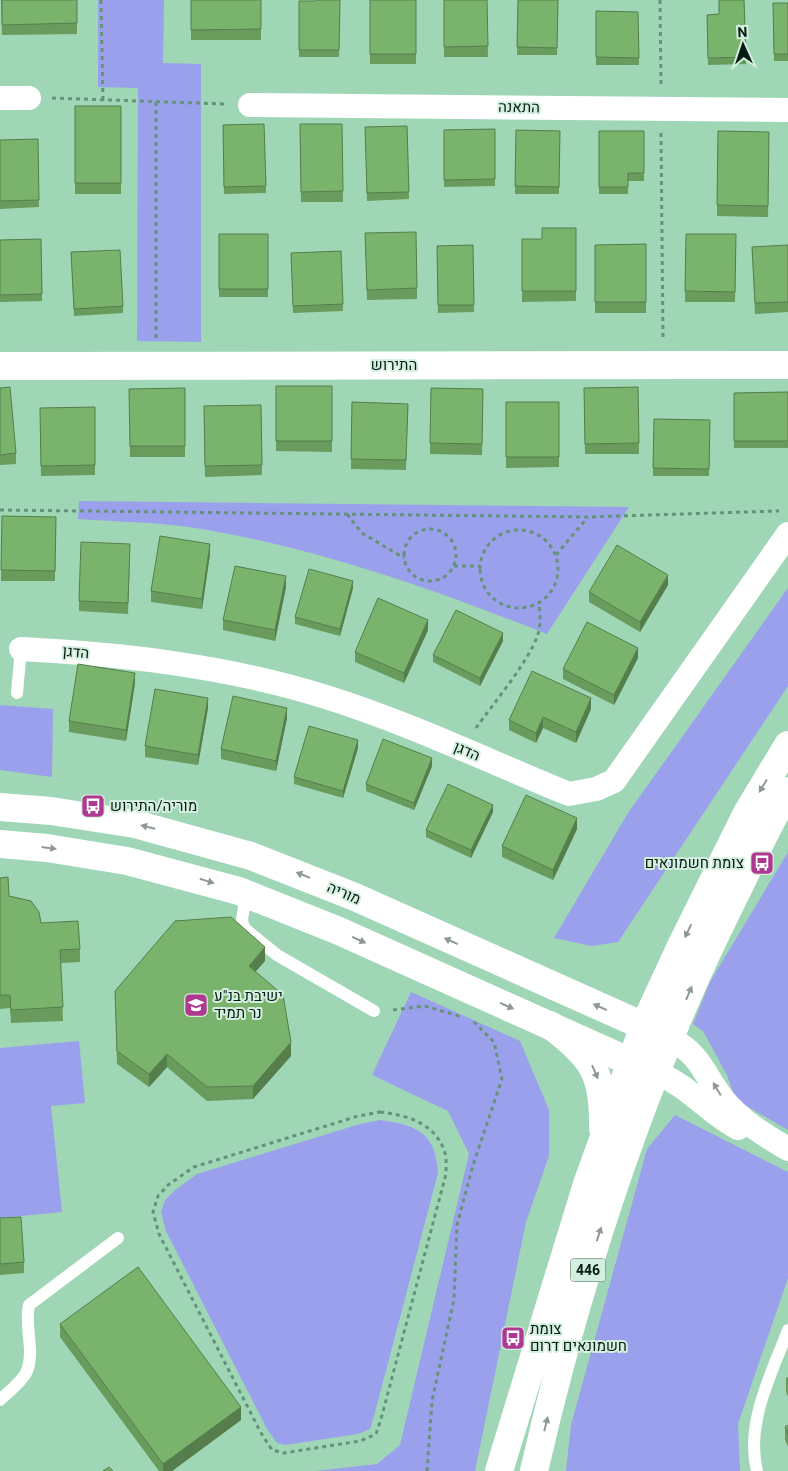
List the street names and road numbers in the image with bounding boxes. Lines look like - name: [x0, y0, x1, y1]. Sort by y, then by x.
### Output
- street label: התאנה: [498, 98, 540, 116]
- street label: התירוש: [371, 356, 417, 374]
- street label: הדגן: [62, 642, 90, 662]
- street label: הדגן: [451, 737, 483, 765]
- street label: מוריה: [325, 878, 363, 908]
- road number: 446: [570, 1258, 606, 1282]

